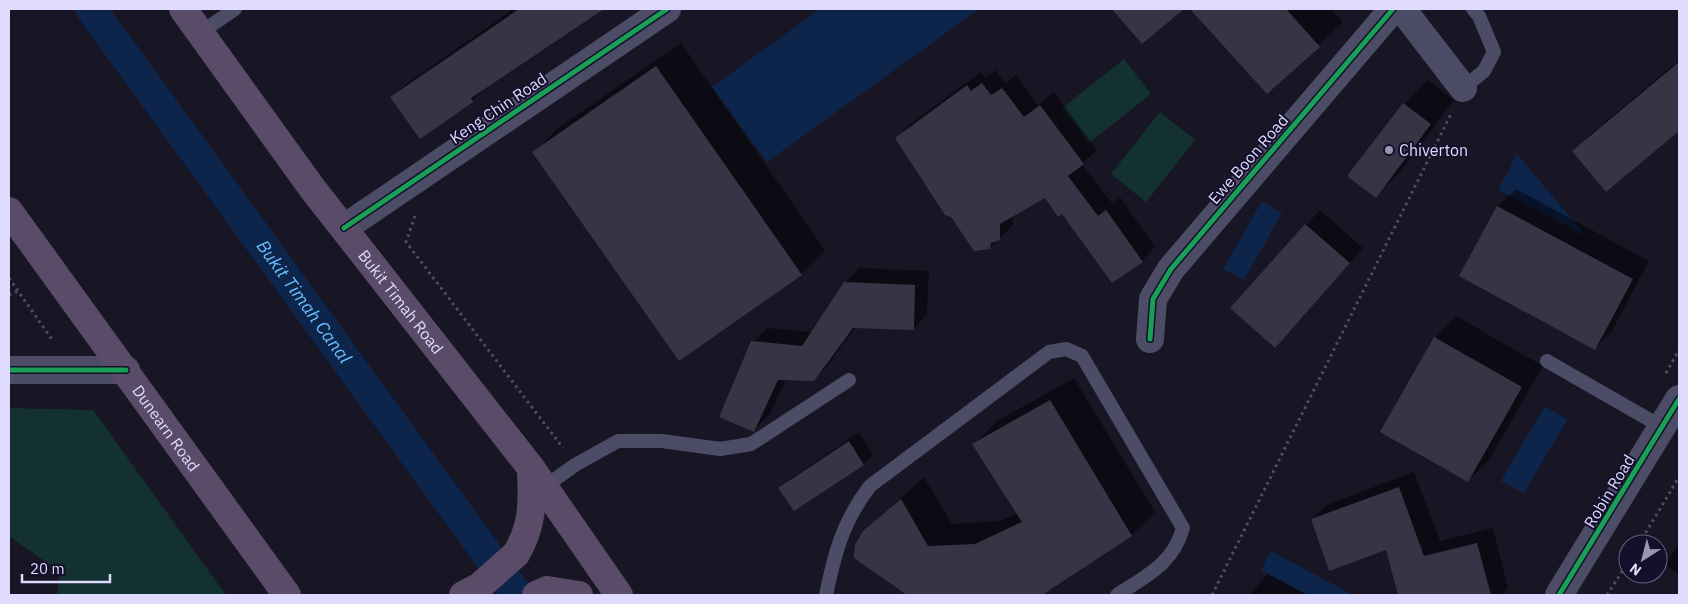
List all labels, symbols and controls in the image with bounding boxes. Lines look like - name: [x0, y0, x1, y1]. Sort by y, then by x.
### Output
- street label: Keng Chin Road: [446, 68, 550, 148]
- street label: Ewe Boon Road: [1204, 110, 1292, 208]
- place label: Chiverton: [1399, 140, 1468, 160]
- marker: Chiverton: [1383, 144, 1395, 156]
- water label: Bukit Timah Canal: [252, 235, 357, 368]
- street label: Bukit Timah Road: [354, 246, 448, 358]
- street label: Dunearn Road: [128, 381, 204, 475]
- street label: Robin Road: [1579, 451, 1639, 531]
- north arrow: [1618, 534, 1668, 584]
- scale bar: [22, 552, 110, 584]
- text: 20 m: [30, 559, 65, 578]
- text: N: [1626, 559, 1645, 580]

